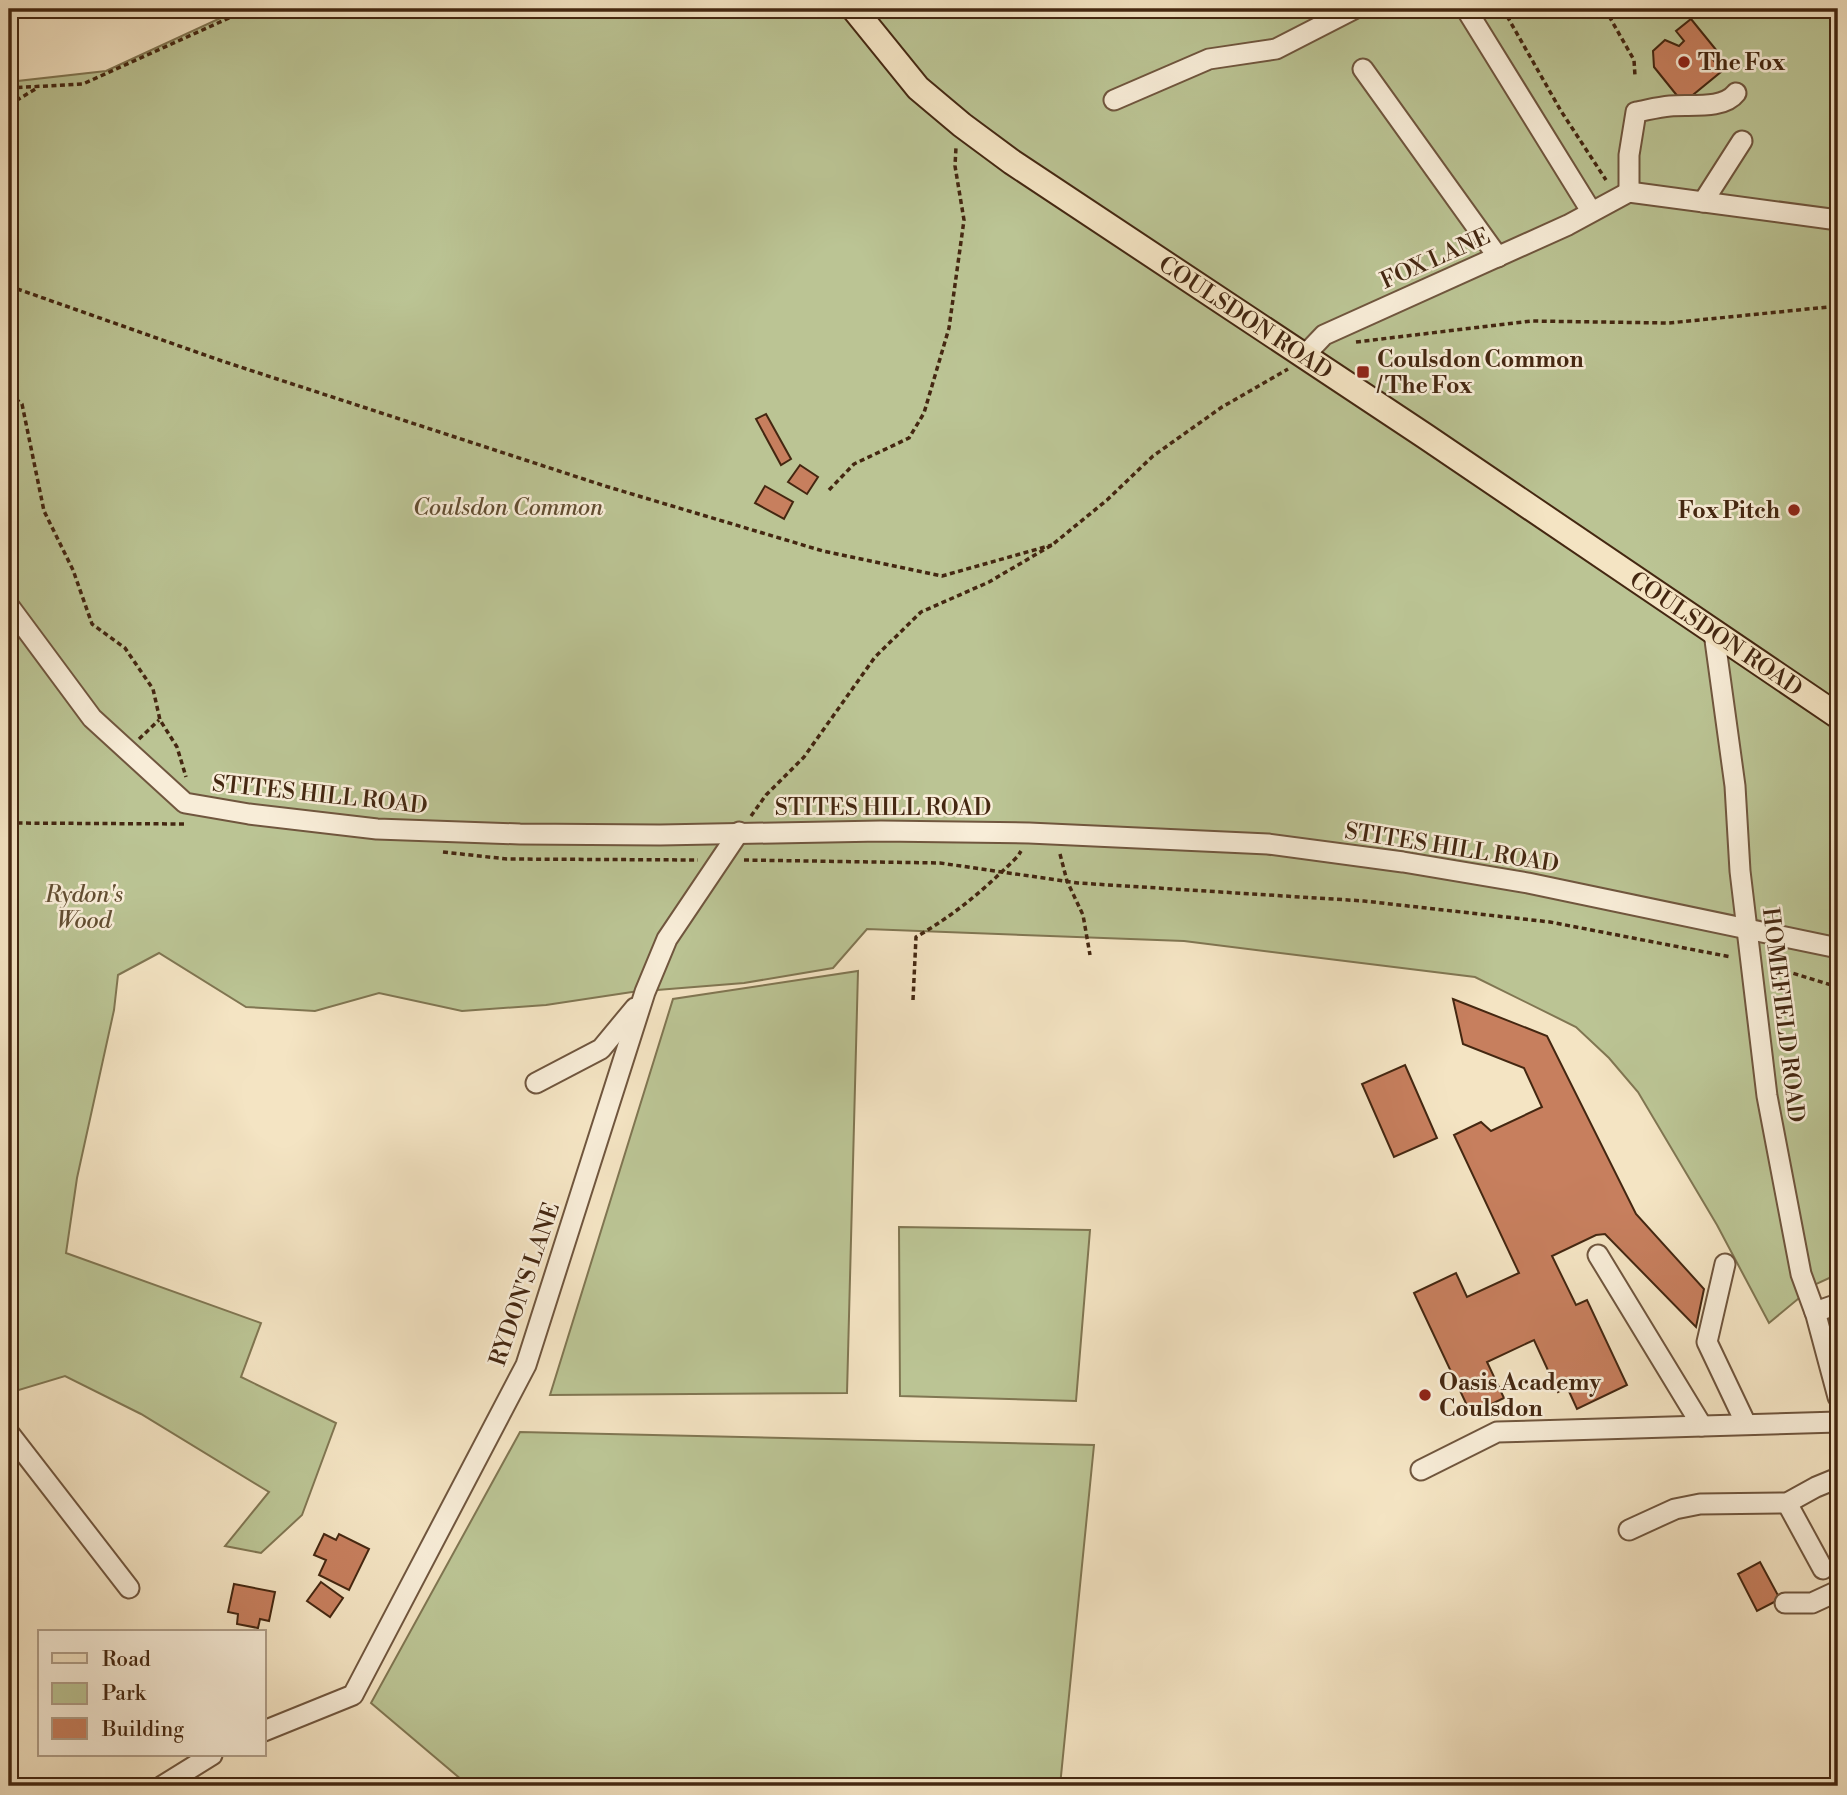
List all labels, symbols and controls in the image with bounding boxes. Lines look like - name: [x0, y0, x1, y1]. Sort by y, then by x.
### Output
- place label: The Fox: [1698, 49, 1786, 77]
- marker: The Fox: [1676, 54, 1692, 70]
- street label: FOX LANE: [1376, 222, 1495, 296]
- street label: COULSDON ROAD: [1153, 250, 1337, 386]
- place label: Coulsdon Common / The Fox: [1376, 346, 1584, 400]
- marker: Coulsdon Common / The Fox: [1355, 364, 1371, 380]
- park label: Coulsdon Common: [413, 494, 604, 522]
- place label: Fox Pitch: [1678, 497, 1780, 525]
- marker: Fox Pitch: [1786, 502, 1802, 518]
- street label: COULSDON ROAD: [1624, 566, 1808, 703]
- street label: STITES HILL ROAD: [211, 770, 429, 820]
- street label: STITES HILL ROAD: [775, 794, 991, 822]
- street label: STITES HILL ROAD: [1343, 817, 1561, 879]
- park label: Rydon's Wood: [44, 881, 123, 935]
- street label: HOMEFIELD ROAD: [1756, 906, 1810, 1124]
- street label: RYDON'S LANE: [484, 1199, 566, 1370]
- place label: Oasis Academy Coulsdon: [1439, 1369, 1601, 1423]
- marker: Oasis Academy Coulsdon: [1417, 1387, 1433, 1403]
- legend: [38, 1630, 266, 1756]
- text: Road: [102, 1647, 151, 1673]
- text: Park: [102, 1681, 147, 1707]
- text: Building: [101, 1717, 184, 1743]

